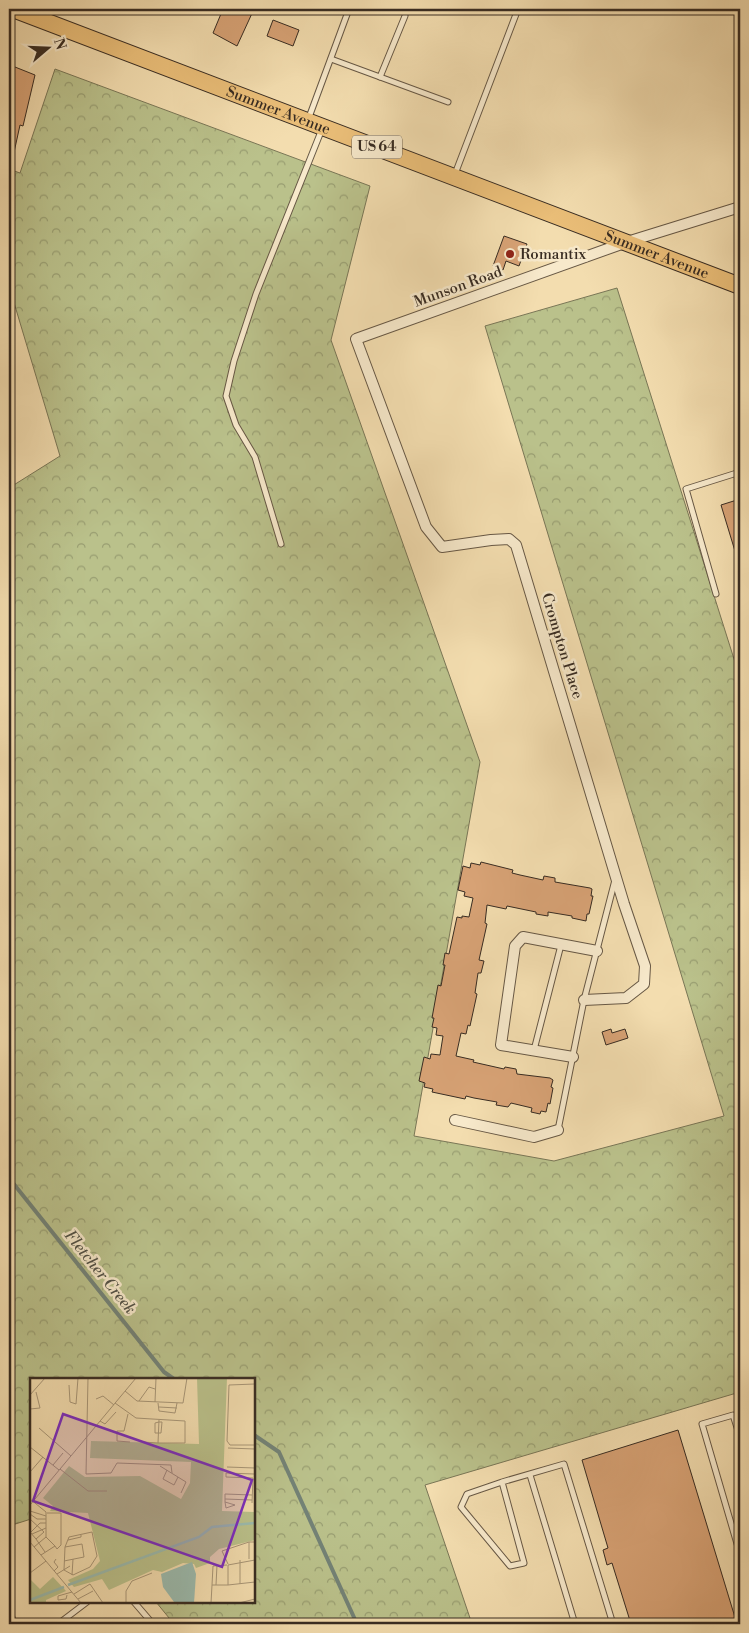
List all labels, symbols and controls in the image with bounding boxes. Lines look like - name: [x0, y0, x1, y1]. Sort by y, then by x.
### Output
- north arrow: [22, 22, 72, 72]
- text: N: [49, 36, 70, 52]
- street label: Summer Avenue: [224, 82, 333, 139]
- road number: US 64: [352, 136, 402, 158]
- street label: Summer Avenue: [602, 226, 712, 283]
- place label: Romantix: [520, 245, 587, 264]
- marker: Romantix: [504, 248, 516, 260]
- street label: Munson Road: [411, 262, 505, 312]
- street label: Crompton Place: [537, 591, 587, 701]
- water label: Fletcher Creek: [60, 1226, 140, 1318]
- inset map: [30, 1378, 255, 1603]

